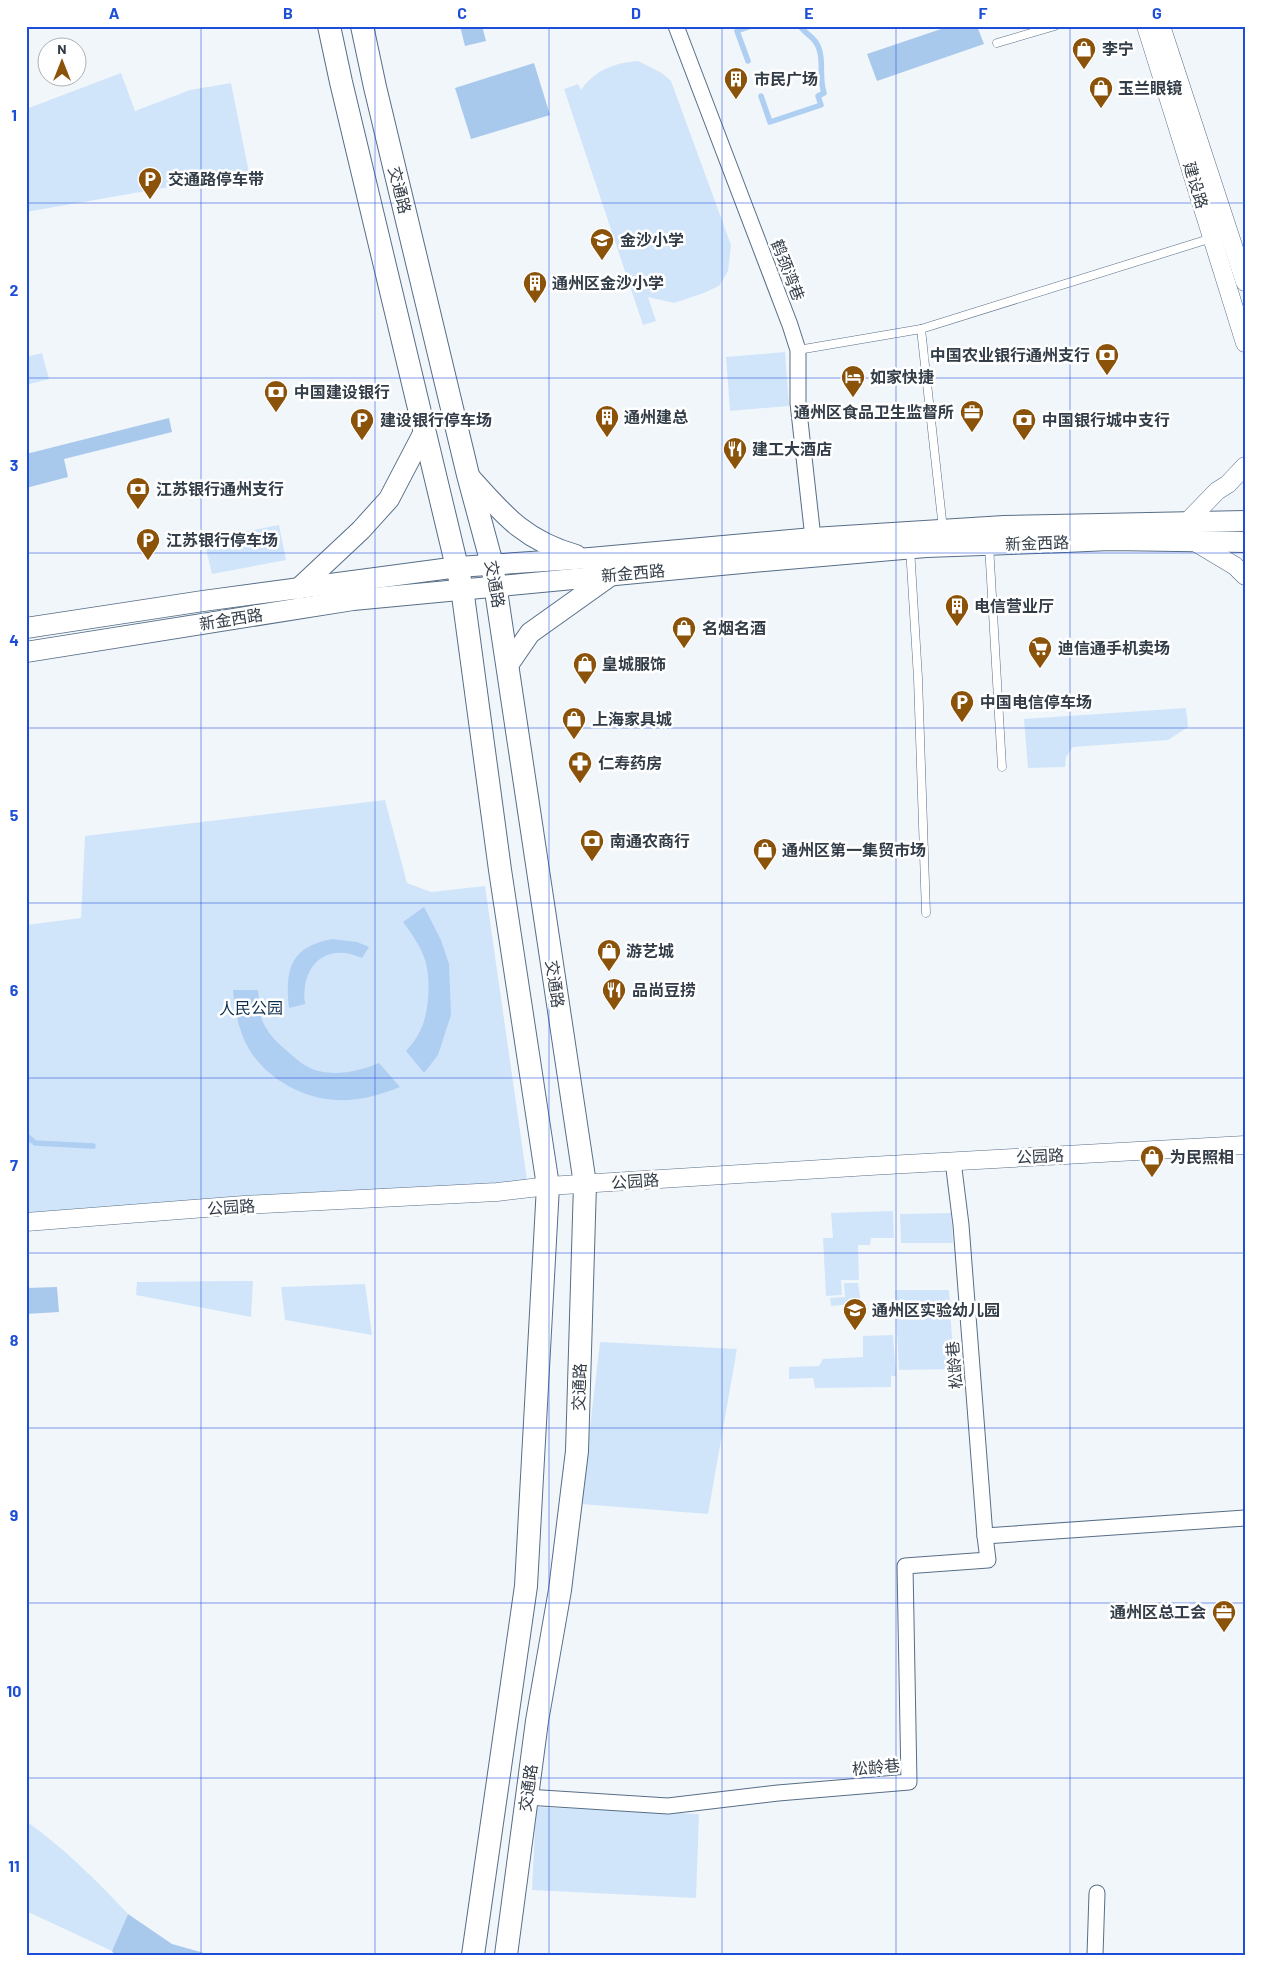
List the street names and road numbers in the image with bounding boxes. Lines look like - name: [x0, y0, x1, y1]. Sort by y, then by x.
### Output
- street label: 建设路: [1180, 159, 1213, 211]
- street label: 交通路: [385, 164, 416, 215]
- street label: 鹤颈湾巷: [768, 237, 809, 303]
- street label: 新金西路: [1005, 532, 1069, 553]
- street label: 交通路: [482, 559, 509, 609]
- street label: 新金西路: [600, 560, 666, 585]
- street label: 新金西路: [198, 604, 264, 633]
- street label: 交通路: [543, 959, 568, 1009]
- street label: 公园路: [1016, 1145, 1064, 1166]
- street label: 公园路: [610, 1169, 660, 1192]
- street label: 公园路: [206, 1195, 256, 1218]
- street label: 松龄巷: [942, 1340, 965, 1390]
- street label: 交通路: [568, 1363, 589, 1411]
- street label: 松龄巷: [851, 1755, 901, 1778]
- street label: 交通路: [515, 1763, 540, 1813]

